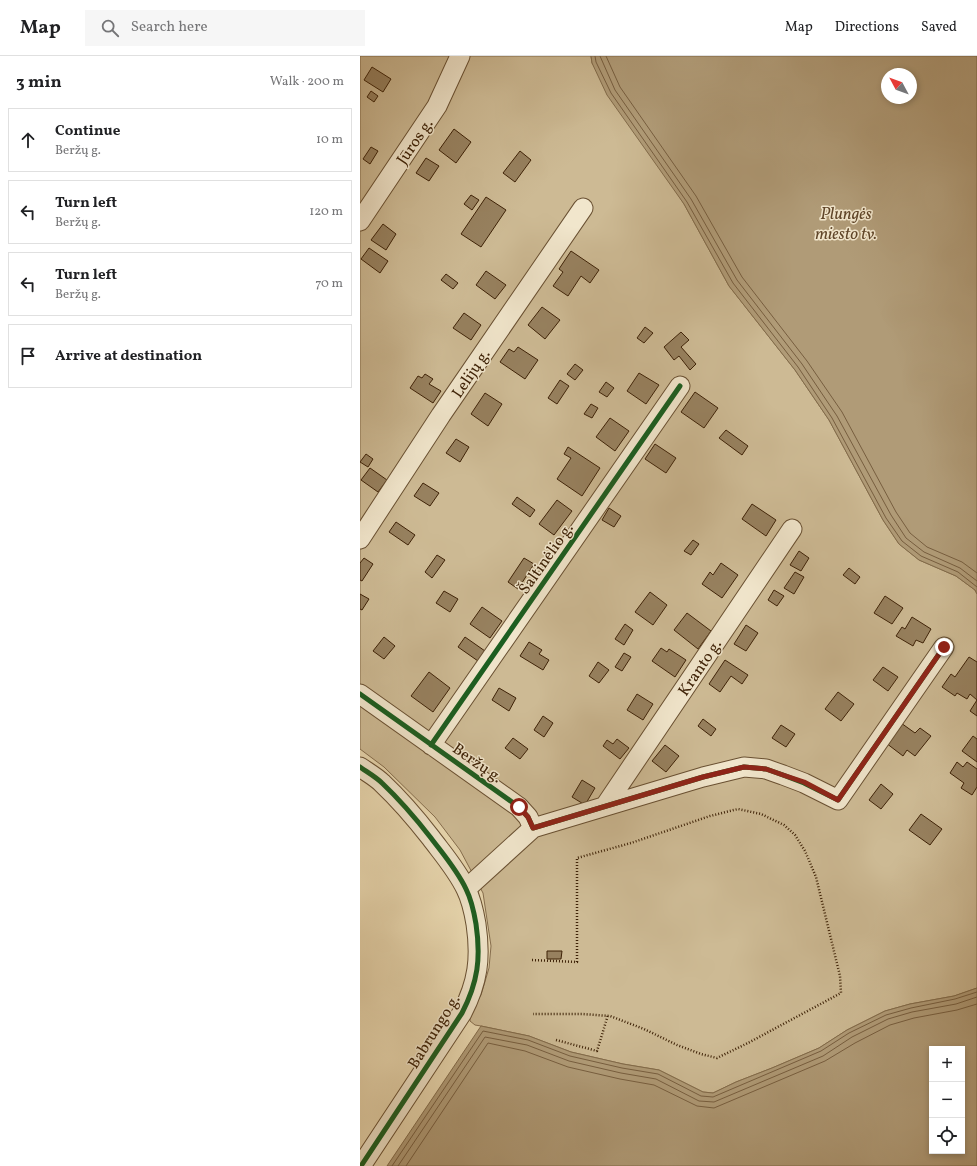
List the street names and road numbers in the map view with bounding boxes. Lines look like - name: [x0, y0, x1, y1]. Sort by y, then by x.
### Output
- street label: Jūros g.: [392, 115, 439, 170]
- street label: Lelijų g.: [447, 345, 496, 403]
- street label: Šaltinėlio g.: [513, 519, 579, 599]
- street label: Kranto g.: [674, 635, 728, 701]
- street label: Beržų g.: [447, 738, 506, 789]
- street label: Babrungo g.: [403, 991, 466, 1073]

